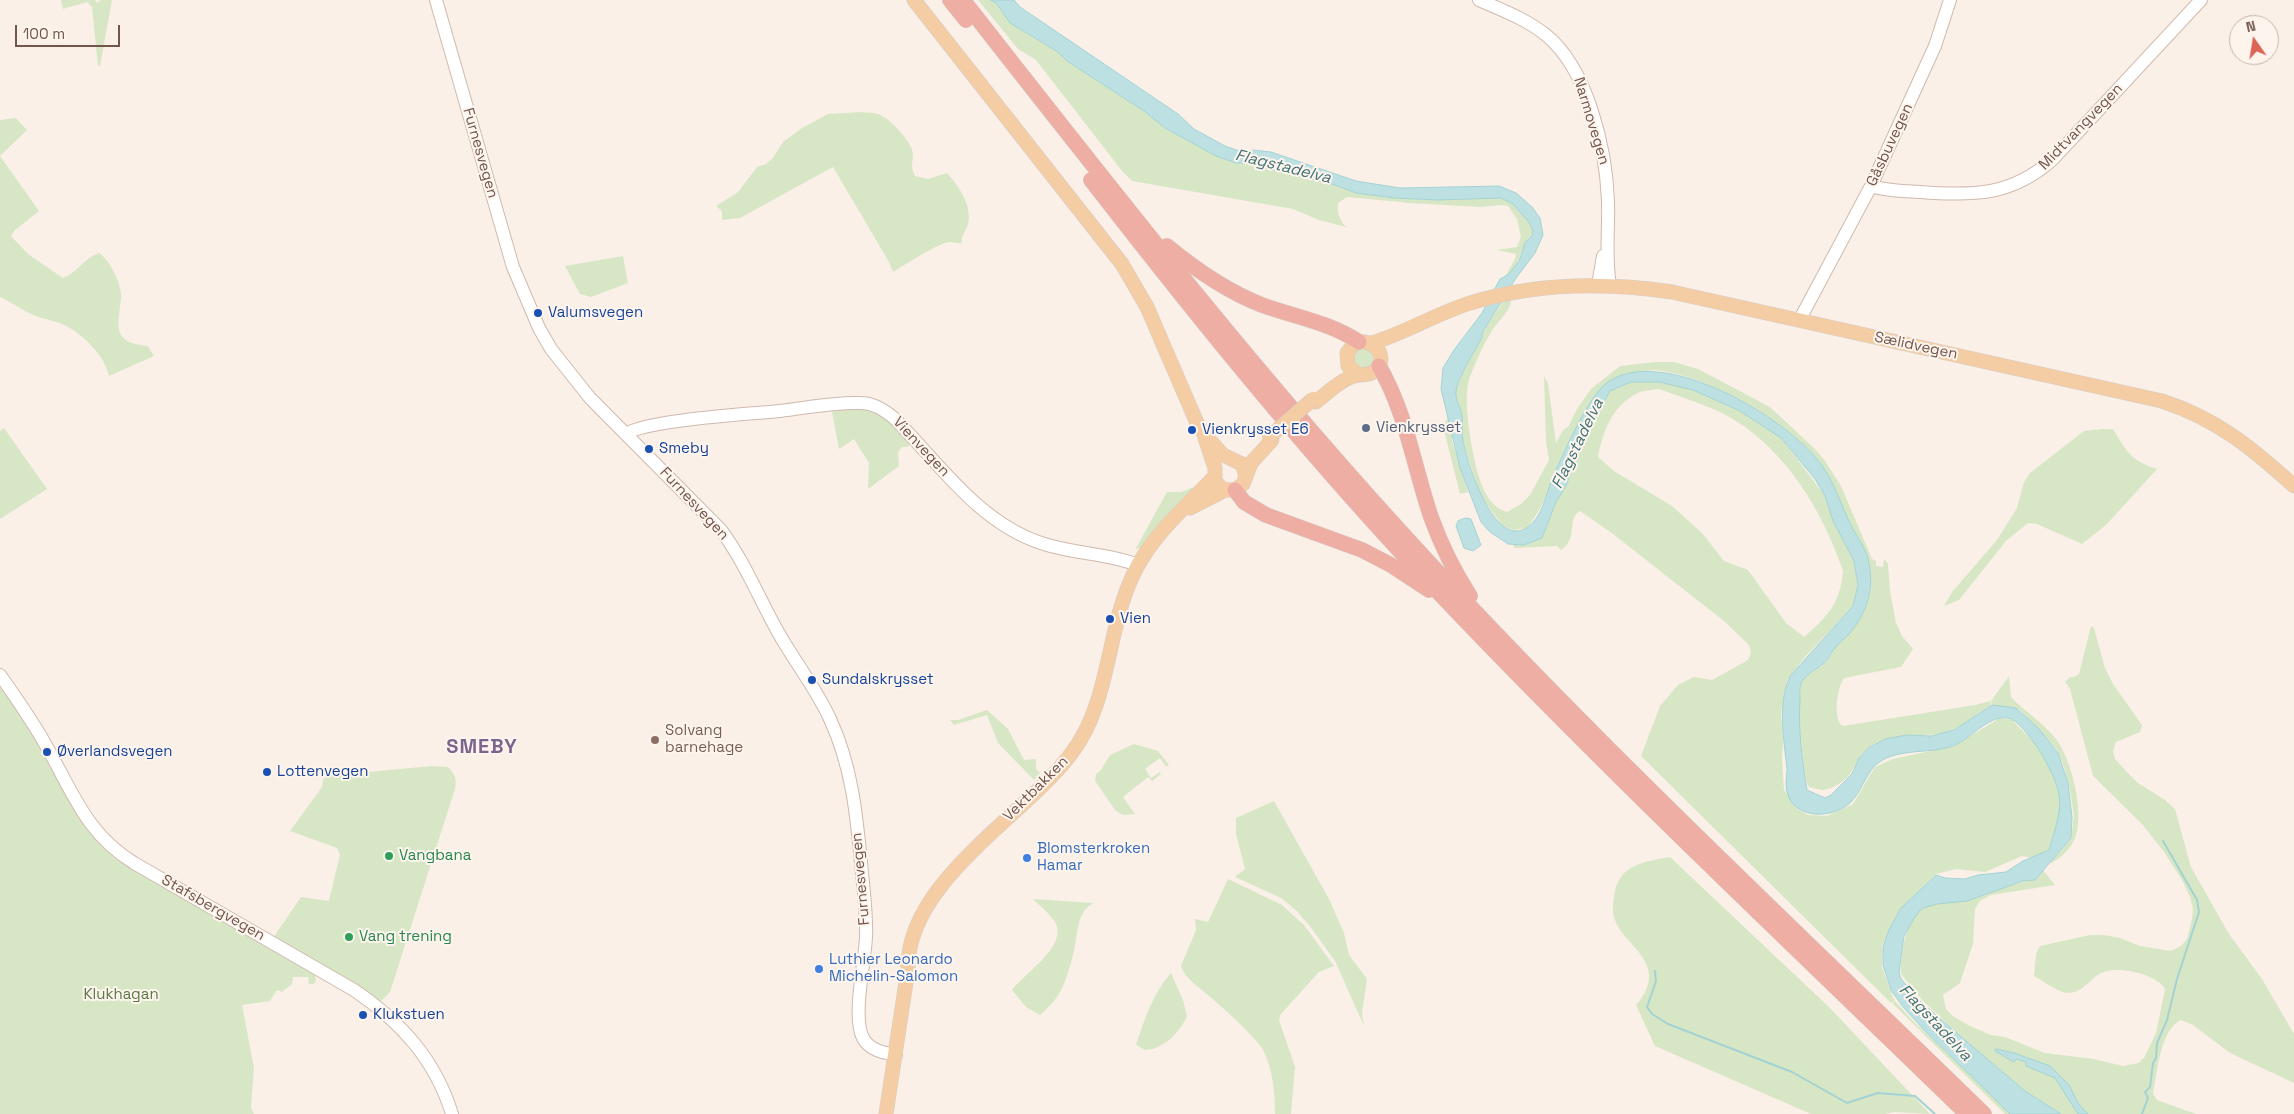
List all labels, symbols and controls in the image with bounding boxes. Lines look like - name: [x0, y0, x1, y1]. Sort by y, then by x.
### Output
- scale bar: [18, 15, 122, 47]
- north arrow: [2229, 15, 2279, 65]
- text: N: [2244, 17, 2257, 36]
- text: 100 m: [23, 24, 65, 43]
- street label: Narmovegen: [1569, 75, 1613, 167]
- street label: Midtvangvegen: [2035, 80, 2127, 174]
- street label: Gåsbuvegen: [1863, 101, 1917, 189]
- street label: Furnesvegen: [459, 106, 501, 200]
- water label: Flagstadelva: [1233, 146, 1333, 188]
- place label: Valumsvegen: [548, 304, 643, 322]
- marker: Valumsvegen: [532, 307, 544, 319]
- street label: Sælidvegen: [1873, 328, 1959, 364]
- water label: Flagstadelva: [1548, 396, 1608, 492]
- street label: Vienvegen: [889, 413, 953, 481]
- place label: Vienkrysset: [1376, 419, 1461, 437]
- place label: Vienkrysset E6: [1202, 421, 1309, 439]
- marker: Vienkrysset: [1360, 422, 1372, 434]
- marker: Vienkrysset E6: [1186, 424, 1198, 436]
- place label: Smeby: [659, 440, 709, 458]
- marker: Smeby: [643, 443, 655, 455]
- street label: Furnesvegen: [656, 464, 732, 544]
- place label: Vien: [1120, 610, 1151, 628]
- marker: Vien: [1104, 613, 1116, 625]
- place label: Sundalskrysset: [822, 671, 934, 689]
- marker: Sundalskrysset: [806, 674, 818, 686]
- place label: Solvang barnehage: [665, 722, 743, 757]
- marker: Solvang barnehage: [649, 734, 661, 746]
- district label: SMEBY: [446, 736, 518, 760]
- place label: Øverlandsvegen: [57, 743, 172, 761]
- marker: Øverlandsvegen: [41, 746, 53, 758]
- street label: Vektbakken: [1000, 753, 1072, 825]
- place label: Lottenvegen: [277, 763, 368, 781]
- marker: Lottenvegen: [261, 766, 273, 778]
- street label: Furnesvegen: [848, 832, 874, 926]
- place label: Blomsterkroken Hamar: [1037, 840, 1150, 875]
- place label: Vangbana: [399, 847, 471, 865]
- marker: Vangbana: [383, 850, 395, 862]
- marker: Blomsterkroken Hamar: [1021, 852, 1033, 864]
- street label: Stafsbergvegen: [158, 871, 268, 945]
- place label: Vang trening: [359, 928, 452, 946]
- marker: Vang trening: [343, 931, 355, 943]
- place label: Luthier Leonardo Michelin-Salomon: [829, 951, 958, 986]
- marker: Luthier Leonardo Michelin-Salomon: [813, 963, 825, 975]
- water label: Flagstadelva: [1895, 981, 1975, 1065]
- park label: Klukhagan: [83, 986, 159, 1004]
- place label: Klukstuen: [373, 1006, 445, 1024]
- marker: Klukstuen: [357, 1009, 369, 1021]

